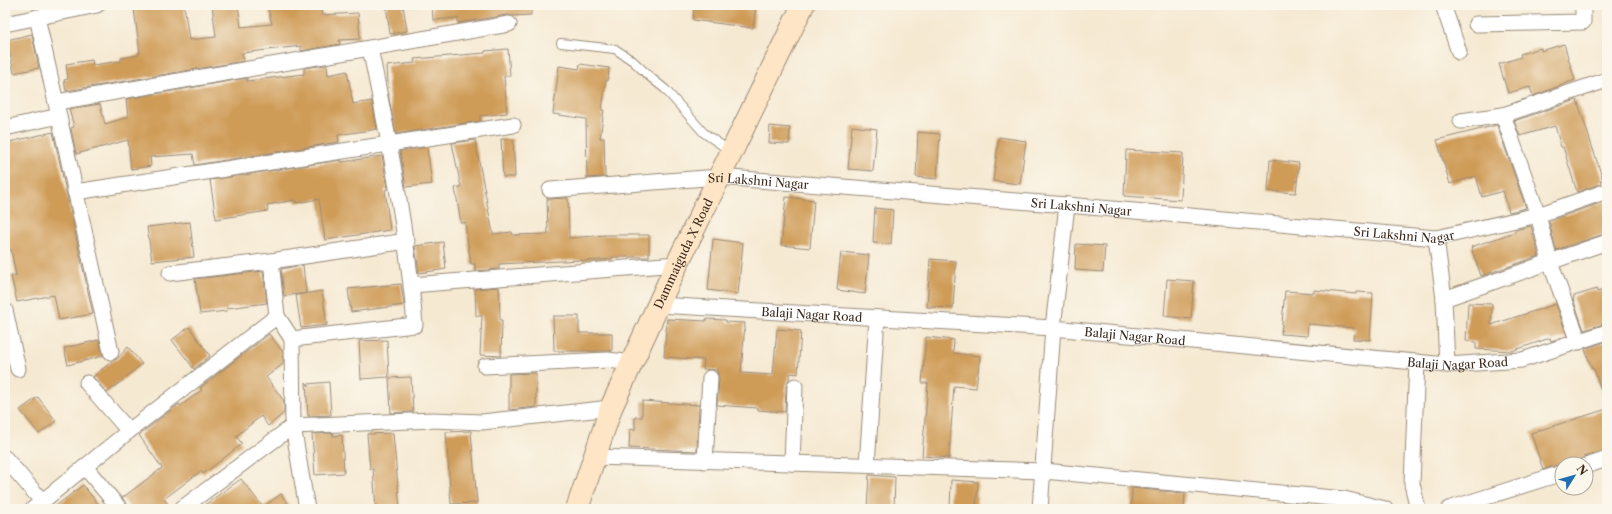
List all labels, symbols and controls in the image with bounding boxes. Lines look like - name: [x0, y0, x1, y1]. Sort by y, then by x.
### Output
- street label: Sri Lakshni Nagar: [707, 169, 809, 192]
- street label: Dammaiguda X Road: [650, 195, 716, 311]
- street label: Sri Lakshni Nagar: [1030, 195, 1132, 218]
- street label: Sri Lakshni Nagar: [1353, 223, 1456, 246]
- street label: Balaji Nagar Road: [761, 303, 863, 324]
- street label: Balaji Nagar Road: [1084, 323, 1187, 348]
- street label: Balaji Nagar Road: [1406, 353, 1509, 373]
- north arrow: [1554, 456, 1594, 496]
- text: N: [1574, 462, 1591, 478]

